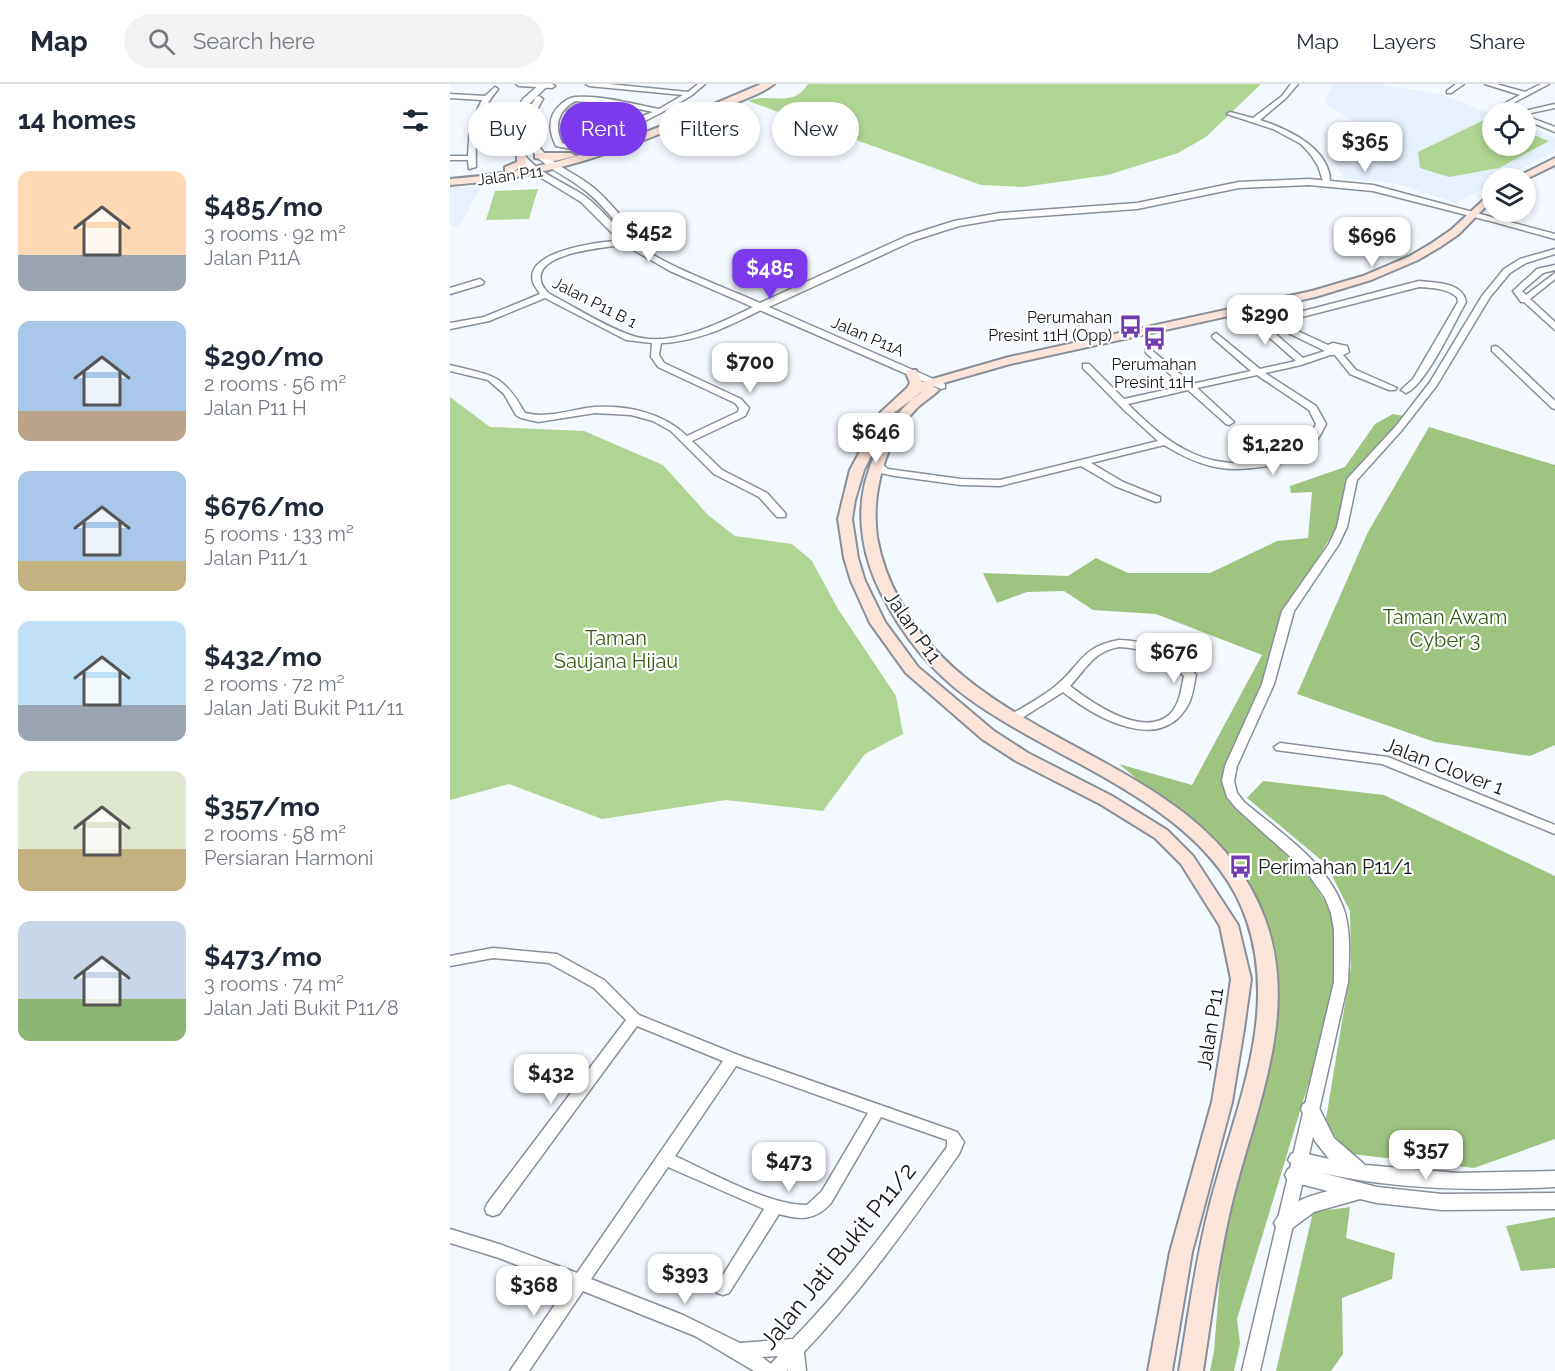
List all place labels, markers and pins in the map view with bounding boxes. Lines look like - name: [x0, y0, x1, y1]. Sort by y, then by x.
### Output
- pin: $365: [1329, 122, 1401, 173]
- pin: $452: [613, 212, 685, 263]
- pin: $696: [1336, 217, 1408, 268]
- pin: $485: [734, 249, 806, 300]
- pin: $290: [1229, 295, 1301, 346]
- place label: Perumahan Presint 11H (Opp): [988, 308, 1112, 345]
- bus stop icon: Perumahan Presint 11H (Opp): [1117, 313, 1143, 339]
- bus stop icon: Perumahan Presint 11H: [1141, 326, 1167, 352]
- pin: $700: [714, 343, 786, 394]
- place label: Perumahan Presint 11H: [1111, 355, 1197, 392]
- pin: $646: [840, 413, 912, 464]
- pin: $1,220: [1224, 425, 1322, 476]
- pin: $676: [1138, 633, 1210, 684]
- bus stop icon: Perimahan P11/1: [1227, 854, 1253, 880]
- place label: Perimahan P11/1: [1258, 855, 1412, 879]
- pin: $432: [515, 1054, 587, 1105]
- pin: $357: [1390, 1130, 1462, 1181]
- pin: $473: [753, 1142, 825, 1193]
- pin: $393: [649, 1254, 721, 1305]
- pin: $368: [498, 1266, 570, 1317]

